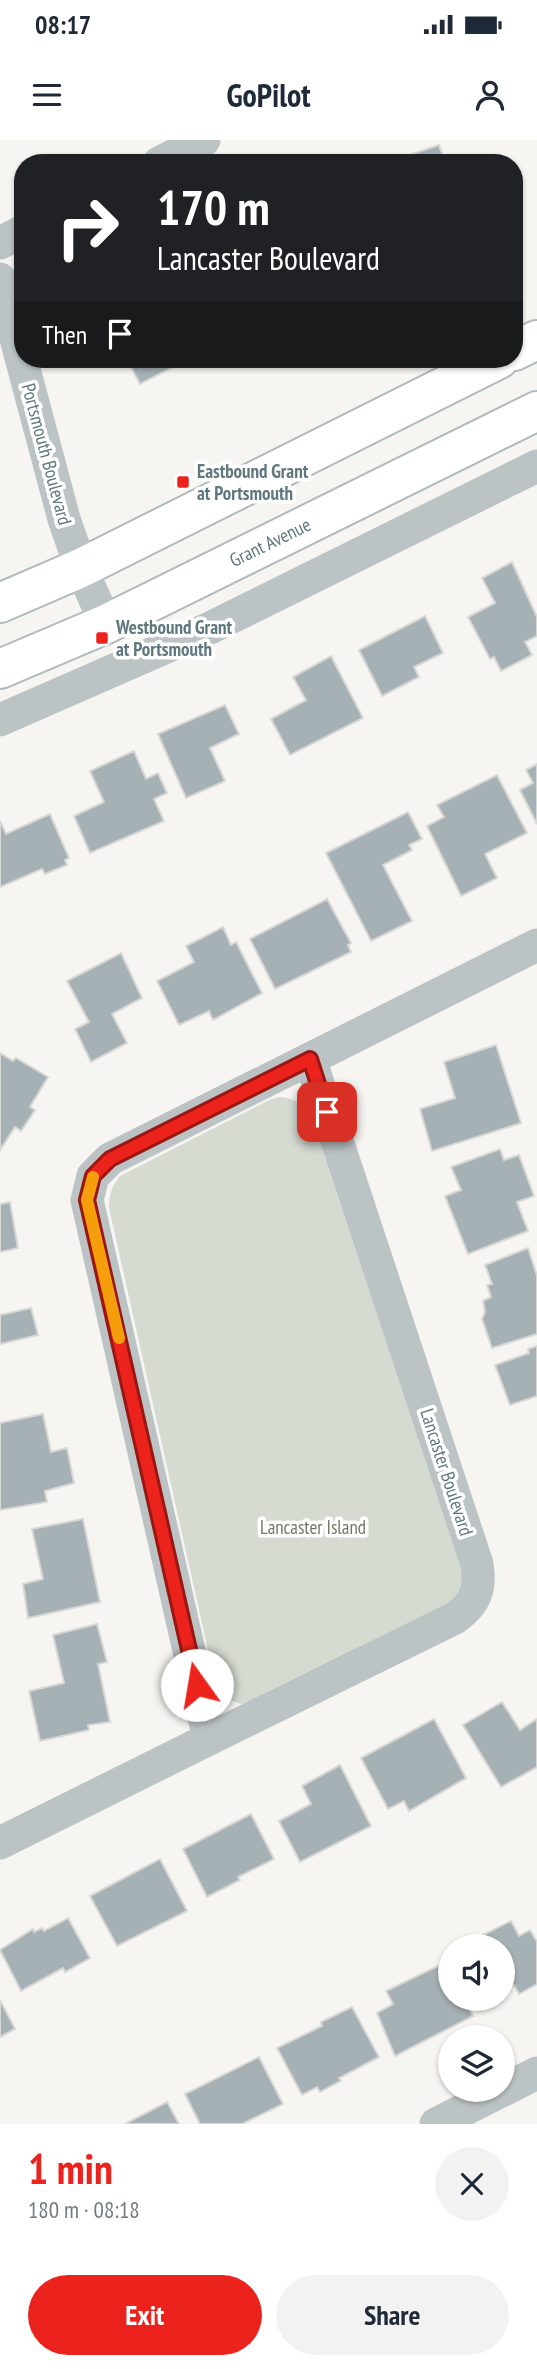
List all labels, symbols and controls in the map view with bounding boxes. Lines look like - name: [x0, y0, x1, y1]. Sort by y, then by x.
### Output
- text: 08:17: [35, 8, 91, 41]
- text: GoPilot: [226, 74, 311, 116]
- icon: menu: [28, 76, 66, 114]
- icon: person: [471, 76, 509, 114]
- text: 170 m: [157, 175, 270, 239]
- icon: right: [42, 182, 133, 273]
- text: Lancaster Boulevard: [157, 237, 380, 279]
- icon: arrive: [101, 315, 139, 353]
- text: Then: [42, 318, 87, 351]
- street label: Portsmouth Boulevard: [17, 381, 77, 527]
- place label: Eastbound Grant at Portsmouth: [197, 459, 309, 505]
- marker: Eastbound Grant at Portsmouth: [175, 474, 191, 490]
- street label: Grant Avenue: [226, 512, 315, 572]
- place label: Westbound Grant at Portsmouth: [115, 615, 233, 661]
- marker: Westbound Grant at Portsmouth: [94, 630, 110, 646]
- pin: [297, 1082, 357, 1142]
- icon: arrive: [308, 1093, 346, 1131]
- street label: Lancaster Boulevard: [415, 1405, 479, 1539]
- park label: Lancaster Island: [260, 1515, 366, 1539]
- position arrow: [160, 1648, 234, 1722]
- map controls: [438, 1934, 515, 2102]
- button: sound: [438, 1934, 515, 2011]
- button: layers: [438, 2025, 515, 2102]
- text: 1 min: [28, 2141, 113, 2196]
- button: close: [435, 2147, 509, 2221]
- text: 180 m · 08:18: [28, 2195, 140, 2224]
- button: Exit: [28, 2275, 262, 2355]
- button: Share: [276, 2275, 509, 2355]

